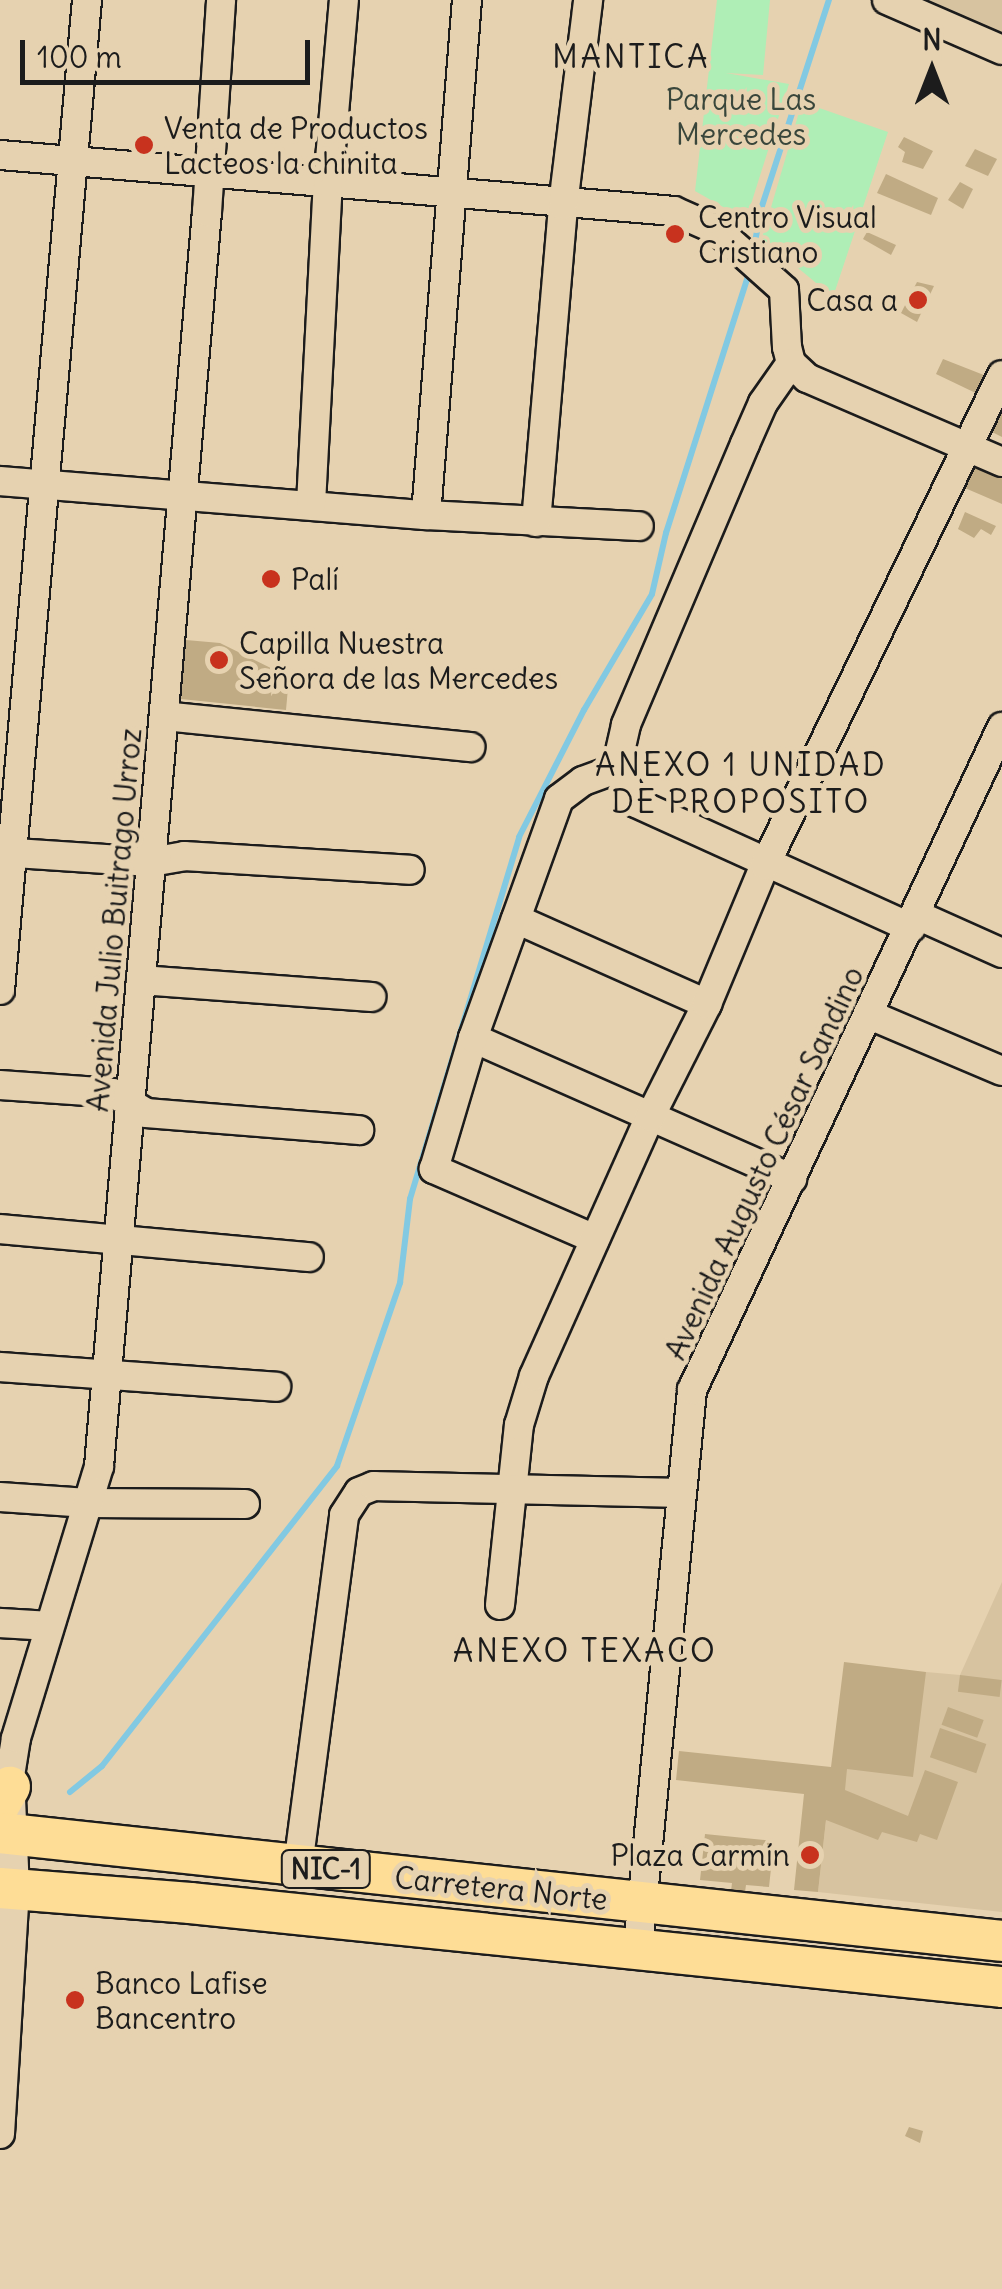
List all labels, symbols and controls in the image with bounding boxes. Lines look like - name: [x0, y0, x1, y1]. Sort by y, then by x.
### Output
- scale bar: [25, 20, 315, 82]
- north arrow: [882, 20, 982, 120]
- text: N: [922, 22, 942, 58]
- text: 100 m: [37, 38, 122, 76]
- district label: MANTICA: [552, 38, 710, 76]
- park label: Parque Las Mercedes: [666, 81, 816, 152]
- place label: Venta de Productos Lacteos la chinita: [164, 110, 428, 180]
- marker: Venta de Productos Lacteos la chinita: [133, 134, 155, 156]
- place label: Centro Visual Cristiano: [698, 199, 877, 270]
- marker: Centro Visual Cristiano: [662, 221, 688, 247]
- place label: Casa a: [806, 282, 898, 318]
- marker: Casa a: [907, 289, 929, 311]
- place label: Palí: [291, 561, 339, 597]
- marker: Palí: [260, 568, 282, 590]
- place label: Capilla Nuestra Señora de las Mercedes: [239, 625, 558, 696]
- marker: Capilla Nuestra Señora de las Mercedes: [208, 649, 230, 671]
- street label: Avenida Julio Buitrago Urroz: [79, 727, 149, 1113]
- district label: ANEXO 1 UNIDAD DE PROPOSITO: [595, 747, 887, 822]
- street label: Avenida Augusto César Sandino: [657, 961, 871, 1365]
- district label: ANEXO TEXACO: [453, 1632, 717, 1670]
- place label: Plaza Carmín: [610, 1837, 790, 1873]
- marker: Plaza Carmín: [799, 1844, 821, 1866]
- road number: NIC-1: [278, 1846, 374, 1892]
- street label: Carretera Norte: [393, 1859, 609, 1917]
- place label: Banco Lafise Bancentro: [95, 1965, 268, 2036]
- marker: Banco Lafise Bancentro: [64, 1989, 86, 2011]

